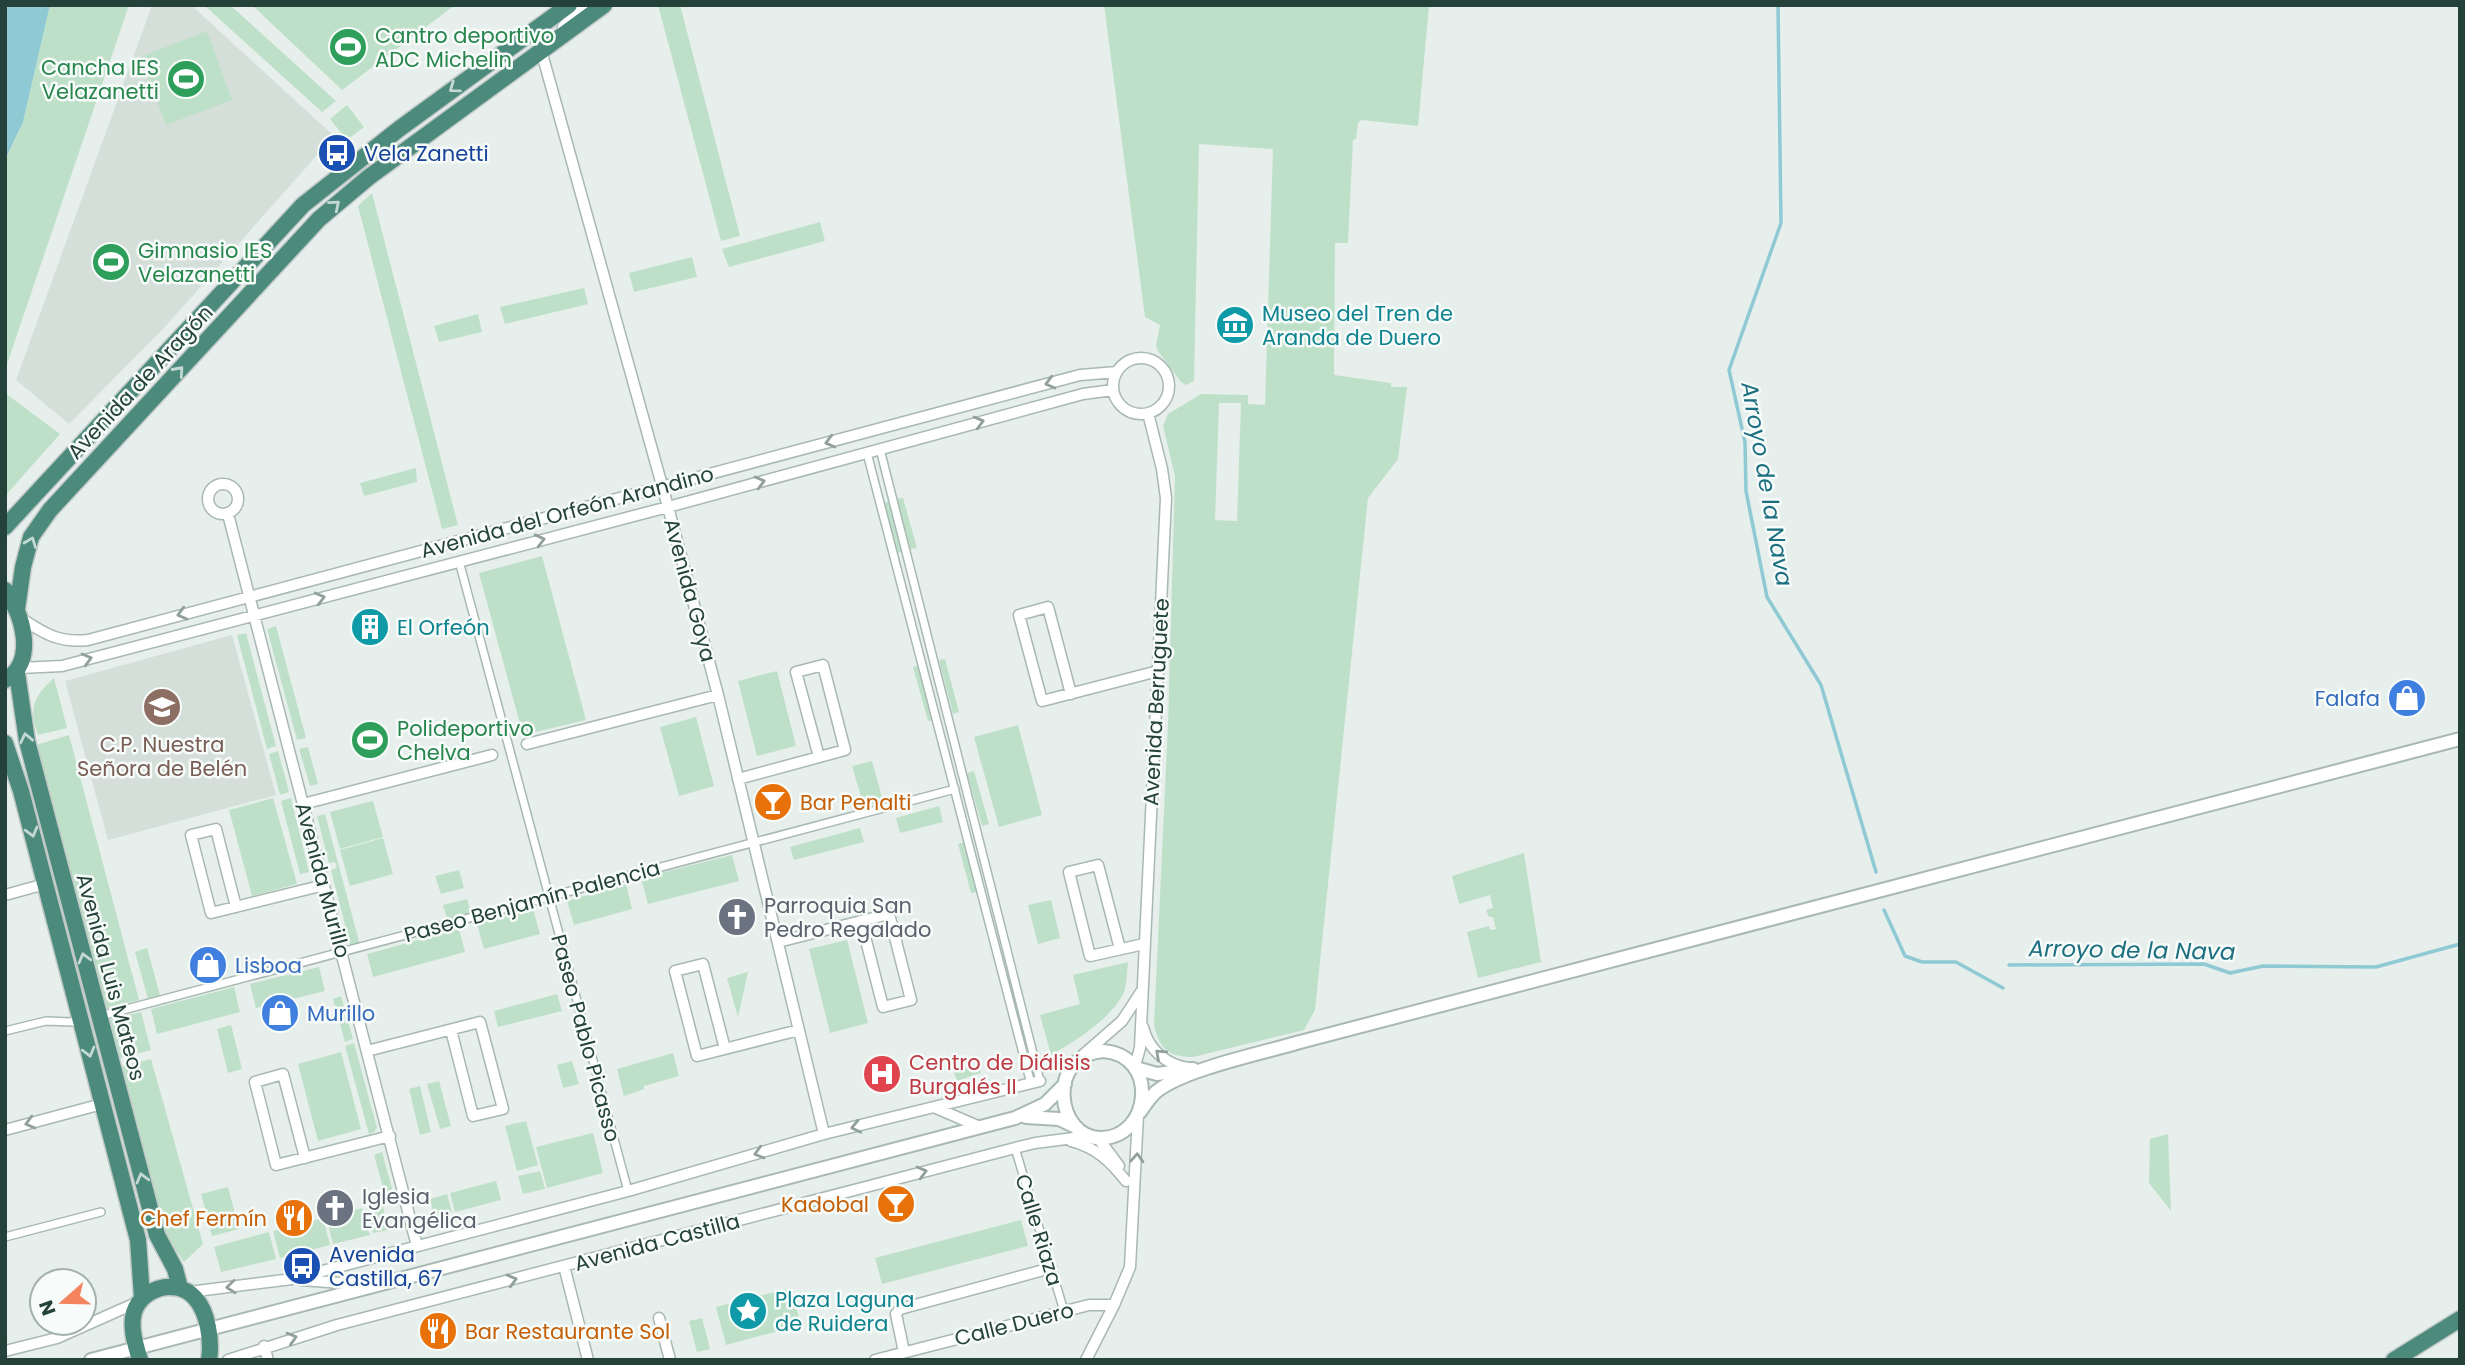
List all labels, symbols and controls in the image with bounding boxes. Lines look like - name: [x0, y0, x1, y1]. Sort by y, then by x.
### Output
- place label: Cantro deportivo ADC Michelin: [375, 21, 554, 74]
- sports icon: Cantro deportivo ADC Michelin: [327, 26, 369, 68]
- place label: Cancha IES Velazanetti: [41, 53, 159, 106]
- sports icon: Cancha IES Velazanetti: [165, 58, 207, 100]
- one-way arrow: [450, 80, 462, 92]
- bus stop icon: Vela Zanetti: [316, 132, 358, 174]
- place label: Vela Zanetti: [364, 139, 489, 168]
- one-way arrow: [327, 201, 339, 214]
- place label: Gimnasio IES Velazanetti: [138, 236, 272, 289]
- sports icon: Gimnasio IES Velazanetti: [90, 241, 132, 283]
- street label: Avenida de Aragón: [61, 298, 219, 466]
- place label: Museo del Tren de Aranda de Duero: [1262, 299, 1453, 352]
- museum icon: Museo del Tren de Aranda de Duero: [1214, 304, 1256, 346]
- one-way arrow: [171, 367, 184, 380]
- one-way arrow: [1044, 375, 1056, 389]
- water label: Arroyo de la Nava: [1733, 378, 1801, 589]
- one-way arrow: [973, 416, 985, 430]
- one-way arrow: [824, 433, 836, 448]
- street label: Avenida del Orfeón Arandino: [417, 459, 717, 565]
- one-way arrow: [753, 476, 765, 490]
- street label: Avenida Goya: [657, 515, 723, 665]
- one-way arrow: [533, 534, 545, 548]
- one-way arrow: [23, 537, 37, 549]
- one-way arrow: [313, 592, 325, 606]
- street label: Avenida Berruguete: [1136, 597, 1176, 807]
- one-way arrow: [177, 606, 189, 620]
- building icon: El Orfeón: [349, 606, 391, 648]
- place label: El Orfeón: [397, 613, 490, 642]
- one-way arrow: [81, 653, 93, 667]
- shop icon: Falafa: [2386, 677, 2428, 719]
- place label: Falafa: [2315, 684, 2380, 713]
- school or university icon: C.P. Nuestra Señora de Belén: [141, 686, 183, 728]
- place label: Polideportivo Chelva: [397, 714, 534, 767]
- sports icon: Polideportivo Chelva: [349, 719, 391, 761]
- place label: C.P. Nuestra Señora de Belén: [77, 730, 247, 783]
- one-way arrow: [20, 732, 35, 744]
- bar icon: Bar Penalti: [752, 781, 794, 823]
- place label: Bar Penalti: [800, 788, 911, 817]
- street label: Avenida Murillo: [288, 799, 358, 961]
- one-way arrow: [24, 826, 38, 838]
- street label: Paseo Benjamín Palencia: [401, 853, 663, 949]
- street label: Avenida Luis Mateos: [69, 870, 153, 1084]
- place label: Parroquia San Pedro Regalado: [764, 891, 931, 944]
- church icon: Parroquia San Pedro Regalado: [716, 896, 758, 938]
- street label: Paseo Pablo Picasso: [544, 931, 628, 1145]
- water label: Arroyo de la Nava: [2027, 932, 2236, 968]
- shop icon: Lisboa: [187, 944, 229, 986]
- place label: Lisboa: [235, 951, 302, 980]
- one-way arrow: [78, 952, 92, 964]
- shop icon: Murillo: [259, 992, 301, 1034]
- place label: Murillo: [307, 999, 375, 1028]
- one-way arrow: [81, 1046, 95, 1058]
- place label: Centro de Diálisis Burgalés II: [909, 1048, 1091, 1101]
- one-way arrow: [1155, 1050, 1168, 1062]
- hospital icon: Centro de Diálisis Burgalés II: [861, 1053, 903, 1095]
- one-way arrow: [24, 1115, 36, 1130]
- one-way arrow: [850, 1118, 862, 1133]
- one-way arrow: [753, 1145, 765, 1159]
- one-way arrow: [1129, 1153, 1144, 1164]
- one-way arrow: [916, 1166, 928, 1180]
- street label: Calle Riaza: [1008, 1171, 1070, 1289]
- one-way arrow: [136, 1172, 150, 1184]
- place label: Iglesia Evangélica: [362, 1182, 477, 1235]
- bar icon: Kadobal: [875, 1183, 917, 1225]
- church icon: Iglesia Evangélica: [314, 1187, 356, 1229]
- place label: Kadobal: [781, 1190, 869, 1219]
- restaurant icon: Chef Fermín: [273, 1197, 315, 1239]
- place label: Chef Fermín: [140, 1204, 267, 1233]
- street label: Avenida Castilla: [571, 1206, 743, 1278]
- place label: Avenida Castilla, 67: [329, 1240, 442, 1293]
- bus stop icon: Avenida Castilla, 67: [281, 1245, 323, 1287]
- north arrow: [28, 1267, 98, 1337]
- one-way arrow: [506, 1273, 518, 1288]
- one-way arrow: [225, 1280, 237, 1295]
- place label: Plaza Laguna de Ruidera: [775, 1285, 914, 1338]
- place icon: Plaza Laguna de Ruidera: [727, 1290, 769, 1332]
- street label: Calle Duero: [951, 1295, 1077, 1353]
- text: N: [32, 1296, 63, 1319]
- restaurant icon: Bar Restaurante Sol: [417, 1310, 459, 1352]
- place label: Bar Restaurante Sol: [465, 1317, 670, 1346]
- one-way arrow: [286, 1332, 298, 1347]

